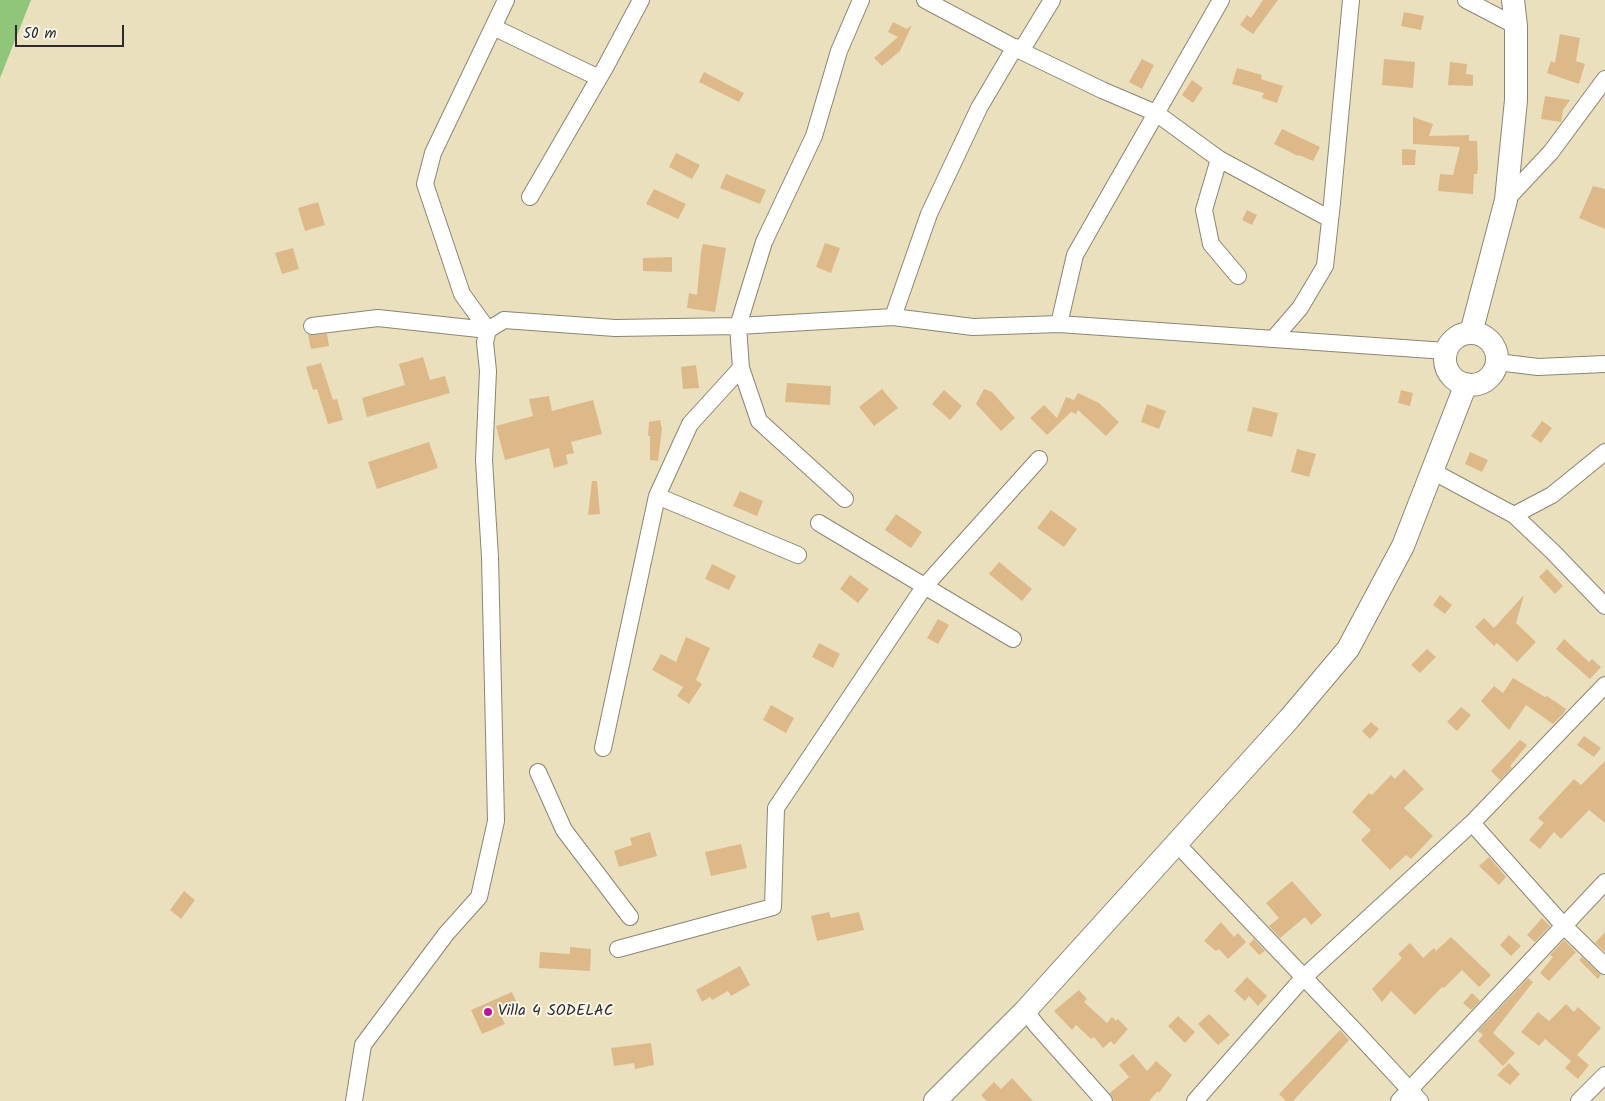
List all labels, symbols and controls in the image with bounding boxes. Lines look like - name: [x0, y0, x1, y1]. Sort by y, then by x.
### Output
- scale bar: [18, 15, 126, 47]
- text: 50 m: [23, 22, 57, 46]
- place label: Villa 4 SODELAC: [498, 1002, 613, 1022]
- marker: Villa 4 SODELAC: [482, 1006, 494, 1018]

